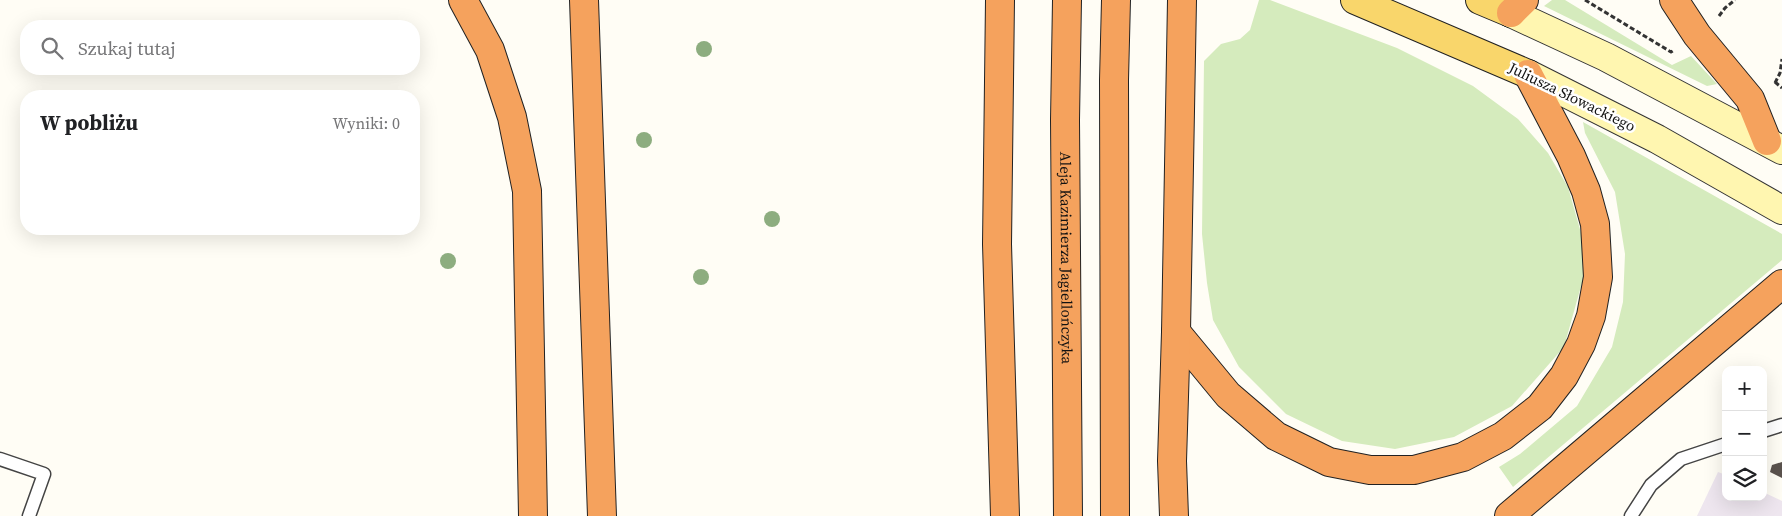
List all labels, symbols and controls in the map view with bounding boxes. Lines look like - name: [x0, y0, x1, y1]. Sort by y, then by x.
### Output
- search box: [20, 20, 420, 75]
- icon: search: [38, 34, 66, 62]
- text: Szukaj tutaj: [78, 35, 176, 61]
- street label: Juliusza Słowackiego: [1504, 56, 1639, 136]
- text: W pobliżu: [40, 108, 138, 137]
- text: Wyniki: 0: [333, 112, 400, 134]
- street label: Aleja Kazimierza Jagiellończyka: [1055, 152, 1078, 365]
- map controls: [1722, 366, 1767, 501]
- button: +: [1722, 366, 1767, 411]
- button: −: [1722, 411, 1767, 456]
- button: layers: [1722, 456, 1767, 501]

